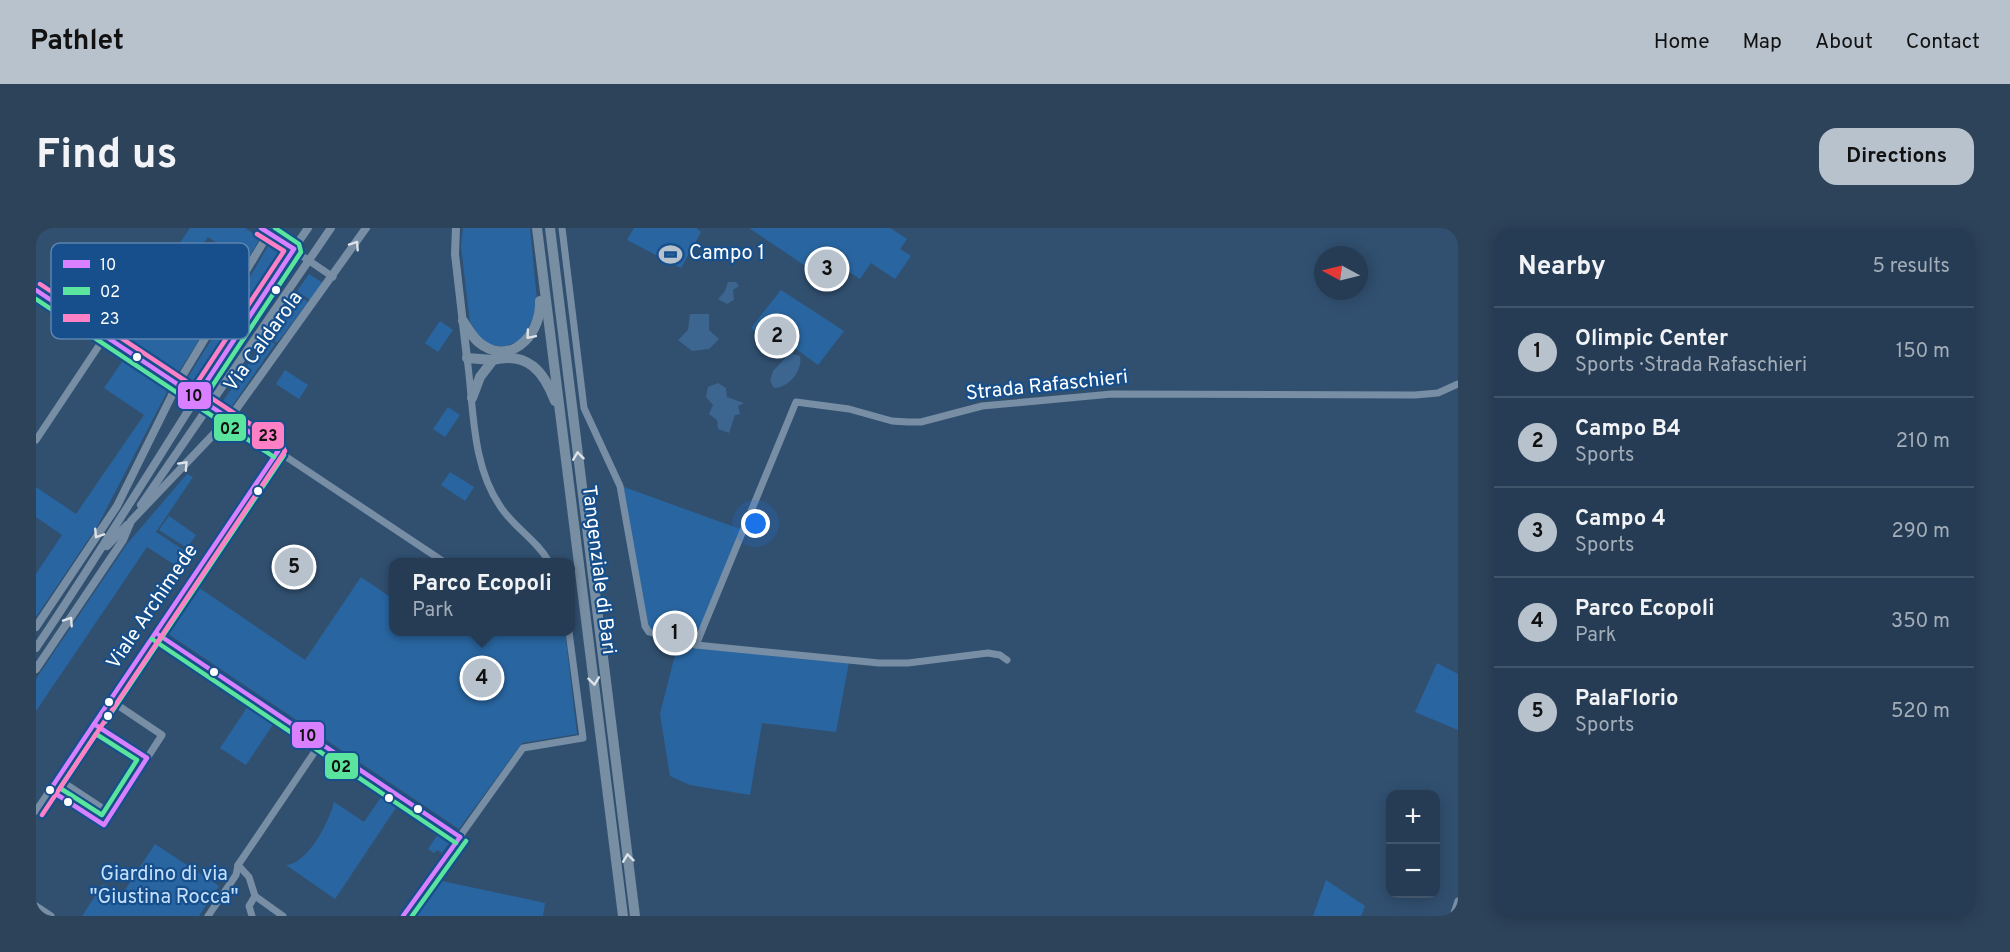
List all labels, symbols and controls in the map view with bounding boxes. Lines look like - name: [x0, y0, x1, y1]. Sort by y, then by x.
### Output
- text: Pathlet: [30, 24, 124, 60]
- text: Home: [1654, 29, 1710, 56]
- text: Map: [1743, 29, 1782, 56]
- text: About: [1815, 29, 1873, 56]
- text: Contact: [1906, 29, 1980, 56]
- button: Directions: [1819, 128, 1974, 185]
- text: Find us: [36, 130, 177, 183]
- one-way arrow: [348, 241, 359, 252]
- sports icon: Campo 1: [658, 241, 684, 267]
- place label: Campo 1: [689, 241, 765, 267]
- legend: [51, 243, 249, 339]
- pin: 3: [808, 246, 846, 291]
- north arrow: [1314, 246, 1368, 300]
- text: Nearby: [1518, 251, 1606, 284]
- text: 5 results: [1873, 254, 1950, 280]
- text: 10: [100, 256, 116, 276]
- text: 02: [100, 283, 120, 303]
- unlabelled marker: [270, 284, 282, 296]
- street label: Via Caldarola: [219, 287, 309, 397]
- text: 23: [100, 310, 119, 330]
- pin: 2: [758, 314, 796, 358]
- text: Olimpic Center: [1575, 326, 1728, 353]
- one-way arrow: [526, 328, 537, 339]
- text: 1: [1534, 339, 1542, 365]
- text: 150 m: [1896, 339, 1950, 365]
- unlabelled marker: [131, 351, 143, 363]
- text: Sports · Strada Rafaschieri: [1575, 353, 1807, 379]
- street label: Strada Rafaschieri: [964, 365, 1130, 407]
- line badge: 10: [177, 381, 212, 410]
- text: 10: [186, 387, 202, 407]
- line badge: 02: [213, 413, 247, 442]
- text: Campo B4: [1575, 416, 1681, 443]
- text: 02: [220, 420, 240, 440]
- line badge: 23: [251, 421, 285, 450]
- text: 23: [258, 427, 278, 447]
- text: 2: [1531, 429, 1544, 455]
- text: 210 m: [1896, 429, 1950, 455]
- text: Sports: [1575, 443, 1635, 469]
- one-way arrow: [573, 451, 585, 461]
- one-way arrow: [177, 462, 188, 473]
- street label: Tangenziale di Bari: [575, 484, 621, 656]
- unlabelled marker: [252, 485, 264, 497]
- text: Campo 4: [1575, 506, 1666, 533]
- your location: [741, 509, 770, 538]
- text: 3: [1532, 519, 1544, 545]
- text: 290 m: [1892, 519, 1950, 545]
- one-way arrow: [95, 528, 106, 539]
- text: Sports: [1575, 533, 1635, 559]
- street label: Viale Archimede: [101, 539, 205, 675]
- pin: 5: [274, 544, 314, 590]
- popup: [389, 558, 575, 636]
- text: Parco Ecopoli: [412, 571, 552, 598]
- text: Parco Ecopoli: [1575, 596, 1714, 623]
- text: Park: [412, 598, 454, 624]
- text: 4: [1531, 609, 1544, 635]
- text: 350 m: [1891, 609, 1950, 635]
- pin: 1: [656, 610, 694, 656]
- one-way arrow: [62, 616, 73, 627]
- text: Park: [1575, 623, 1616, 649]
- pin: 4: [462, 656, 502, 700]
- unlabelled marker: [208, 666, 220, 678]
- one-way arrow: [587, 677, 599, 686]
- text: PalaFlorio: [1575, 686, 1679, 713]
- unlabelled marker: [103, 696, 115, 708]
- text: 5: [1531, 699, 1544, 725]
- text: 520 m: [1891, 699, 1950, 725]
- unlabelled marker: [102, 710, 114, 722]
- text: Sports: [1575, 713, 1635, 739]
- line badge: 10: [291, 721, 325, 749]
- text: 10: [300, 727, 316, 747]
- line badge: 02: [324, 752, 359, 780]
- text: 02: [331, 758, 351, 778]
- unlabelled marker: [44, 784, 56, 796]
- map controls: [1386, 790, 1440, 898]
- button: +: [1386, 790, 1440, 844]
- unlabelled marker: [383, 792, 395, 804]
- unlabelled marker: [62, 796, 74, 808]
- unlabelled marker: [412, 803, 424, 815]
- button: −: [1386, 844, 1440, 898]
- one-way arrow: [622, 853, 635, 863]
- park label: Giardino di via "Giustina Rocca": [90, 862, 238, 911]

